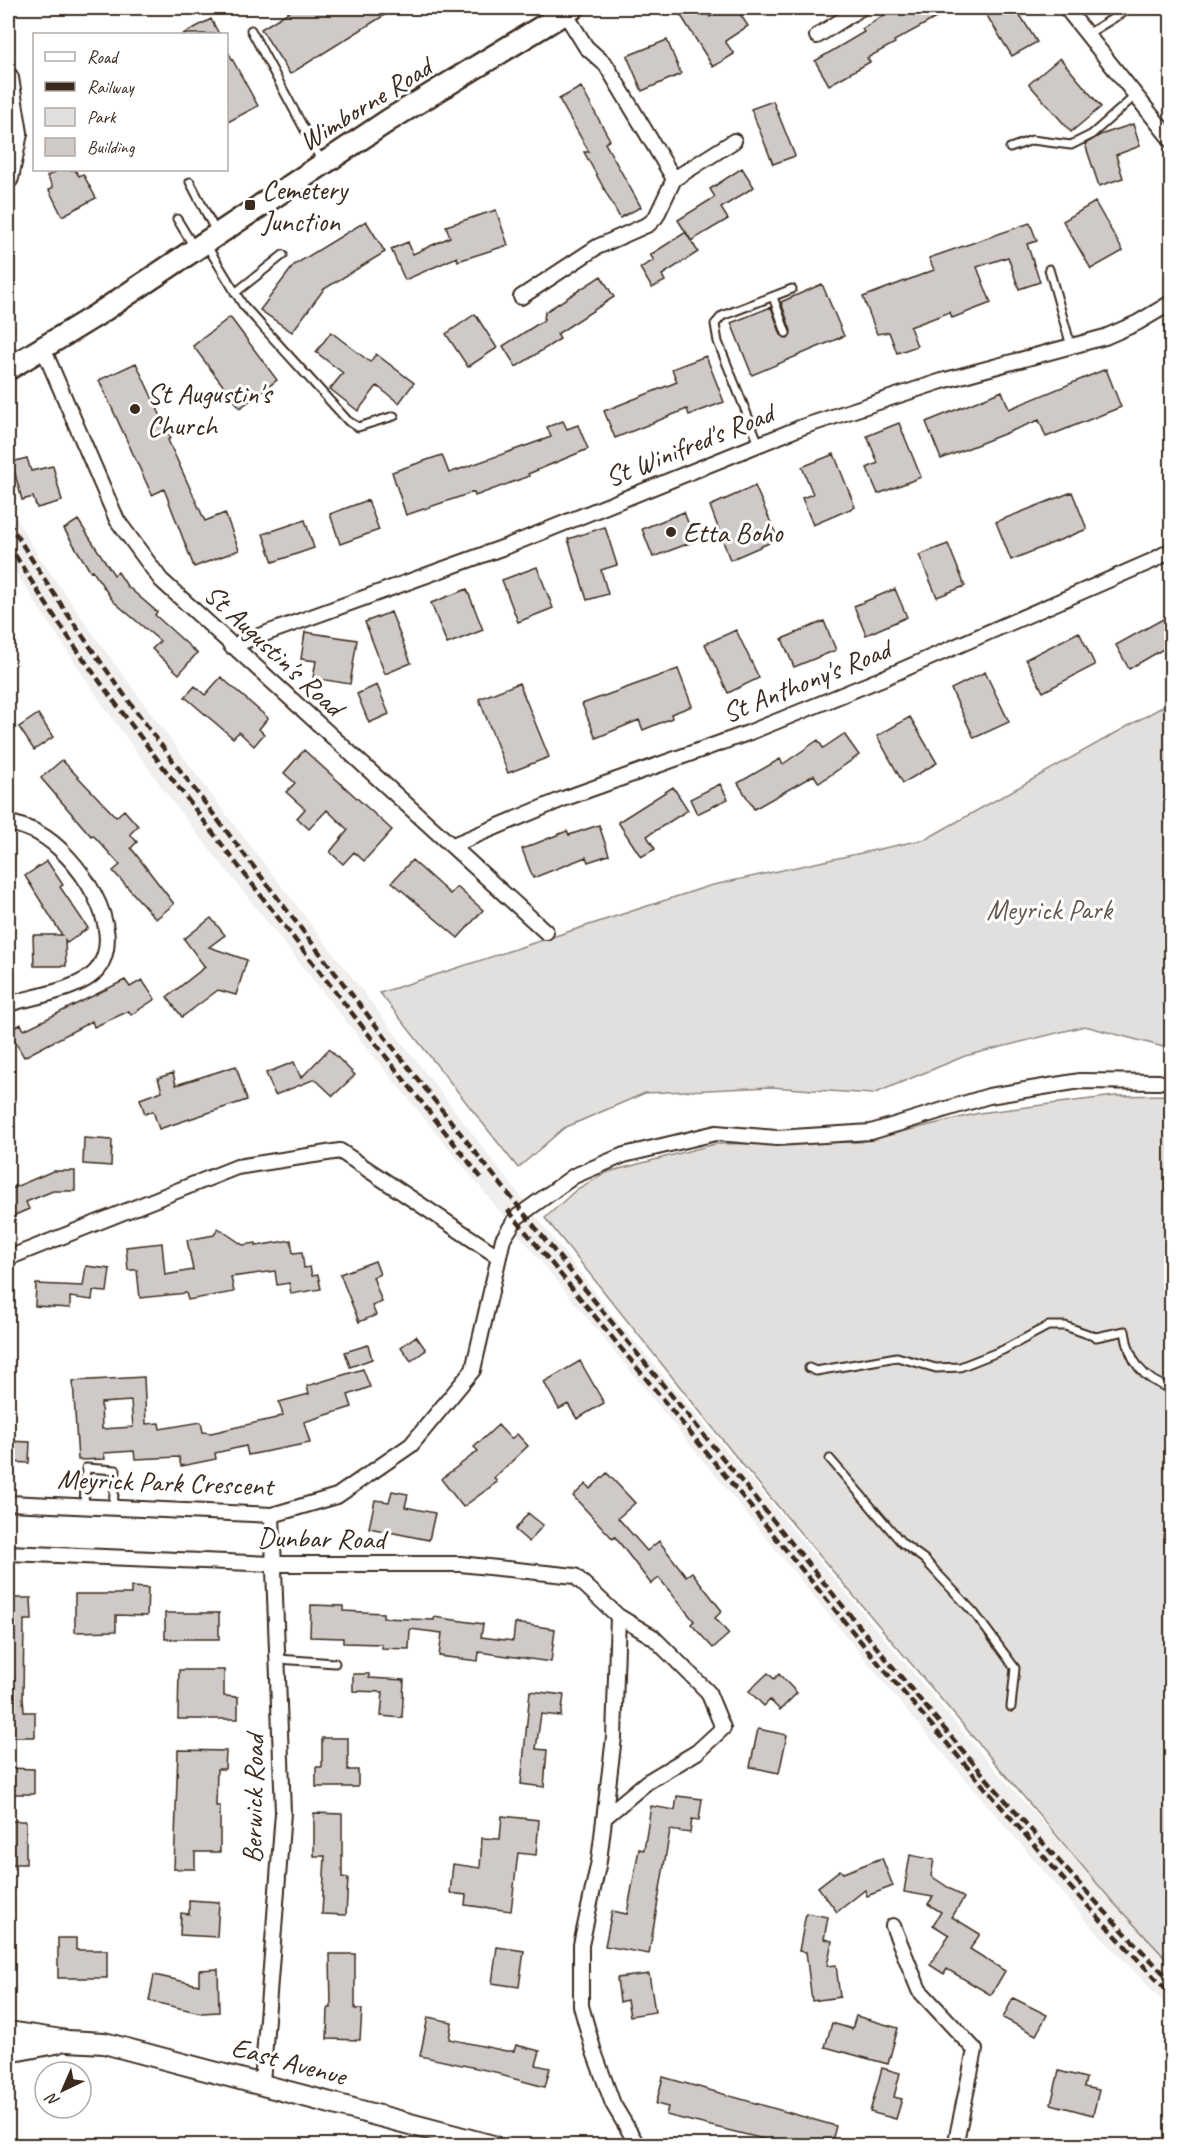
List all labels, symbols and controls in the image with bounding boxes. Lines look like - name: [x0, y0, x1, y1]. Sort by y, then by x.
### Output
- legend: [33, 33, 228, 171]
- text: Road: [87, 46, 120, 68]
- street label: Wimborne Road: [292, 47, 441, 158]
- text: Railway: [87, 76, 135, 98]
- text: Park: [87, 106, 117, 128]
- text: Building: [87, 136, 136, 158]
- place label: Cemetery Junction: [260, 172, 350, 239]
- marker: Cemetery Junction: [243, 198, 257, 212]
- place label: St Augustin's Church: [147, 376, 274, 443]
- street label: St Winifred's Road: [600, 394, 782, 495]
- marker: St Augustin's Church: [128, 402, 142, 416]
- place label: Etta Boho: [683, 515, 785, 550]
- marker: Etta Boho: [664, 525, 678, 539]
- street label: St Augustin's Road: [197, 577, 354, 726]
- street label: St Anthony's Road: [717, 630, 899, 730]
- park label: Meyrick Park: [986, 892, 1113, 927]
- street label: Meyrick Park Crescent: [57, 1461, 276, 1503]
- street label: Dunbar Road: [257, 1519, 389, 1557]
- street label: Berwick Road: [234, 1730, 272, 1864]
- street label: East Avenue: [228, 2029, 352, 2094]
- north arrow: [33, 2060, 93, 2120]
- text: N: [41, 2087, 64, 2111]

